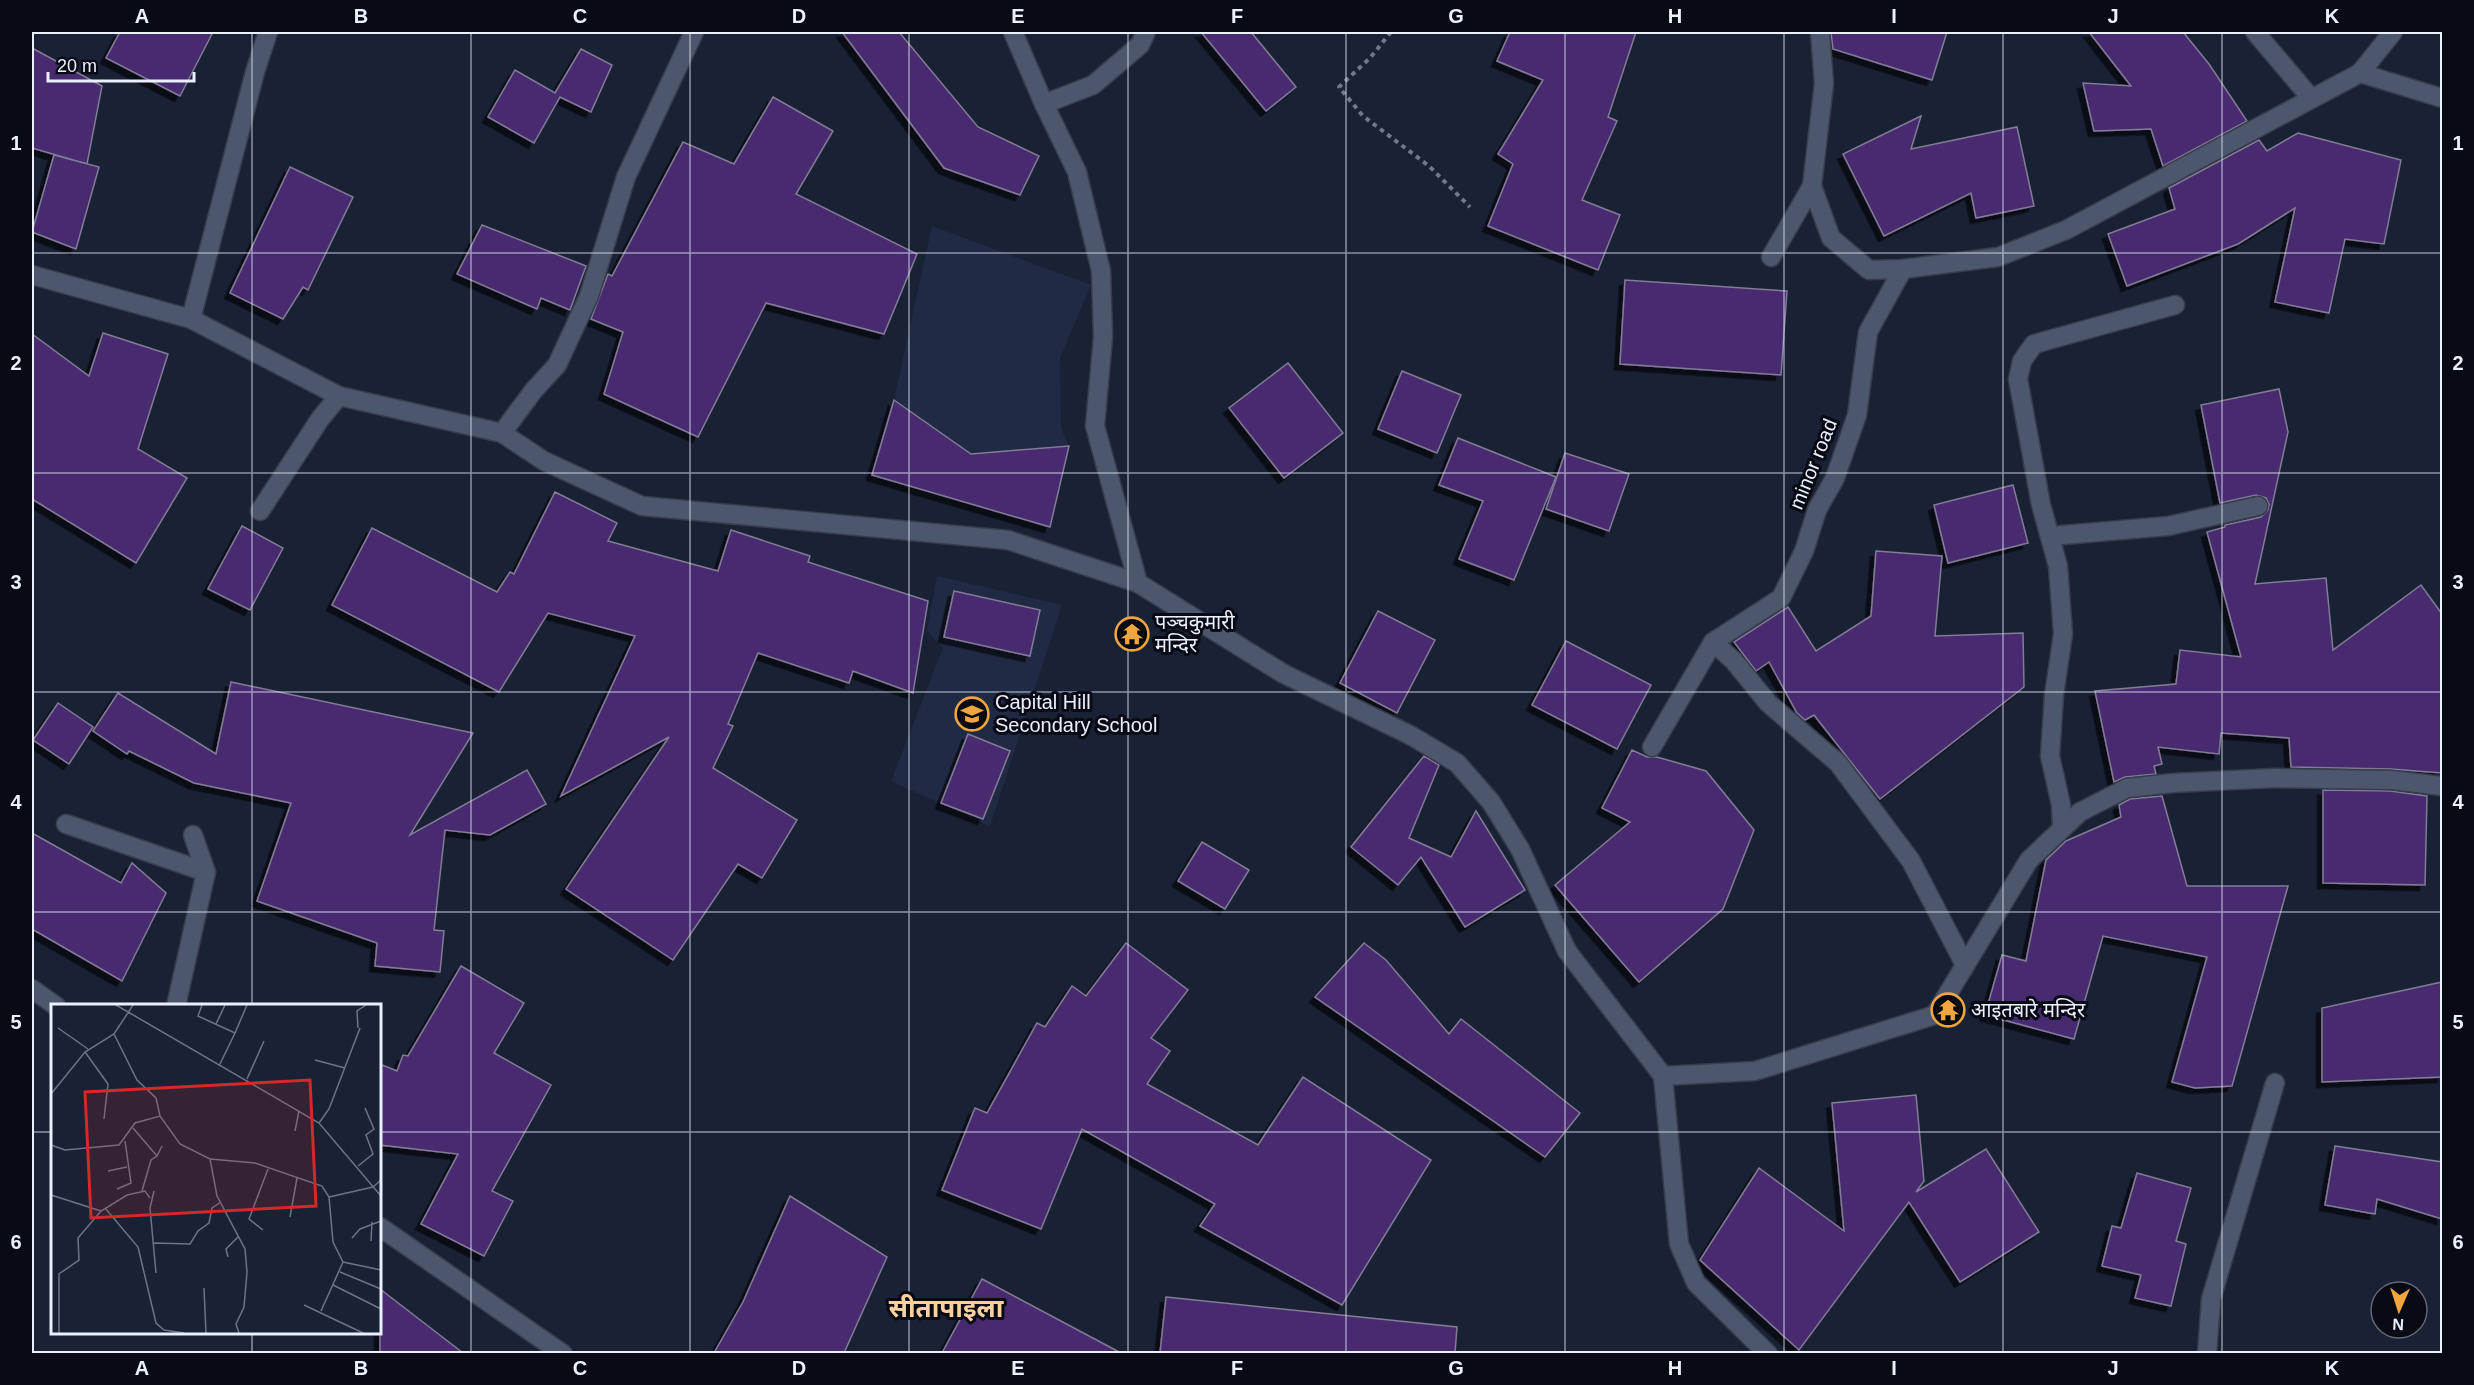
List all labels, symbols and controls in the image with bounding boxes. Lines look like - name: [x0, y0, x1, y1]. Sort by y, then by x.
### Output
- text: A: [135, 5, 149, 27]
- text: B: [354, 5, 368, 27]
- text: C: [573, 5, 587, 27]
- text: D: [792, 5, 806, 27]
- text: E: [1011, 5, 1025, 27]
- text: F: [1231, 5, 1243, 27]
- text: G: [1448, 5, 1464, 27]
- text: H: [1668, 5, 1682, 27]
- text: I: [1891, 5, 1897, 27]
- text: J: [2107, 5, 2119, 27]
- text: K: [2325, 5, 2340, 27]
- scale bar: [48, 45, 194, 83]
- text: 20 m: [57, 56, 97, 76]
- text: 1: [10, 132, 22, 154]
- text: 1: [2452, 132, 2464, 154]
- text: 2: [10, 352, 22, 374]
- text: 2: [2452, 352, 2464, 374]
- street label: minor road: [1785, 416, 1841, 512]
- text: 3: [10, 571, 22, 593]
- text: 3: [2452, 571, 2464, 593]
- place label: पञ्चकुमारी मन्दिर: [1155, 610, 1235, 656]
- temple icon: पञ्चकुमारी मन्दिर: [1114, 616, 1150, 652]
- place label: Capital Hill Secondary School: [995, 691, 1157, 736]
- school or university icon: Capital Hill Secondary School: [954, 696, 990, 732]
- text: 4: [10, 791, 22, 813]
- text: 4: [2452, 791, 2464, 813]
- temple icon: आइतबारे मन्दिर: [1930, 992, 1966, 1028]
- place label: आइतबारे मन्दिर: [1971, 998, 2086, 1021]
- inset map: [51, 1004, 381, 1334]
- text: 5: [10, 1011, 22, 1033]
- text: 5: [2452, 1011, 2464, 1033]
- text: 6: [10, 1231, 22, 1253]
- text: 6: [2452, 1231, 2464, 1253]
- north arrow: [2369, 1280, 2429, 1340]
- district label: सीतापाइला: [889, 1293, 1005, 1323]
- text: N: [2392, 1316, 2404, 1333]
- text: A: [135, 1357, 149, 1379]
- text: B: [354, 1357, 368, 1379]
- text: C: [573, 1357, 587, 1379]
- text: D: [792, 1357, 806, 1379]
- text: E: [1011, 1357, 1025, 1379]
- text: F: [1231, 1357, 1243, 1379]
- text: G: [1448, 1357, 1464, 1379]
- text: H: [1668, 1357, 1682, 1379]
- text: I: [1891, 1357, 1897, 1379]
- text: J: [2107, 1357, 2119, 1379]
- text: K: [2325, 1357, 2340, 1379]

